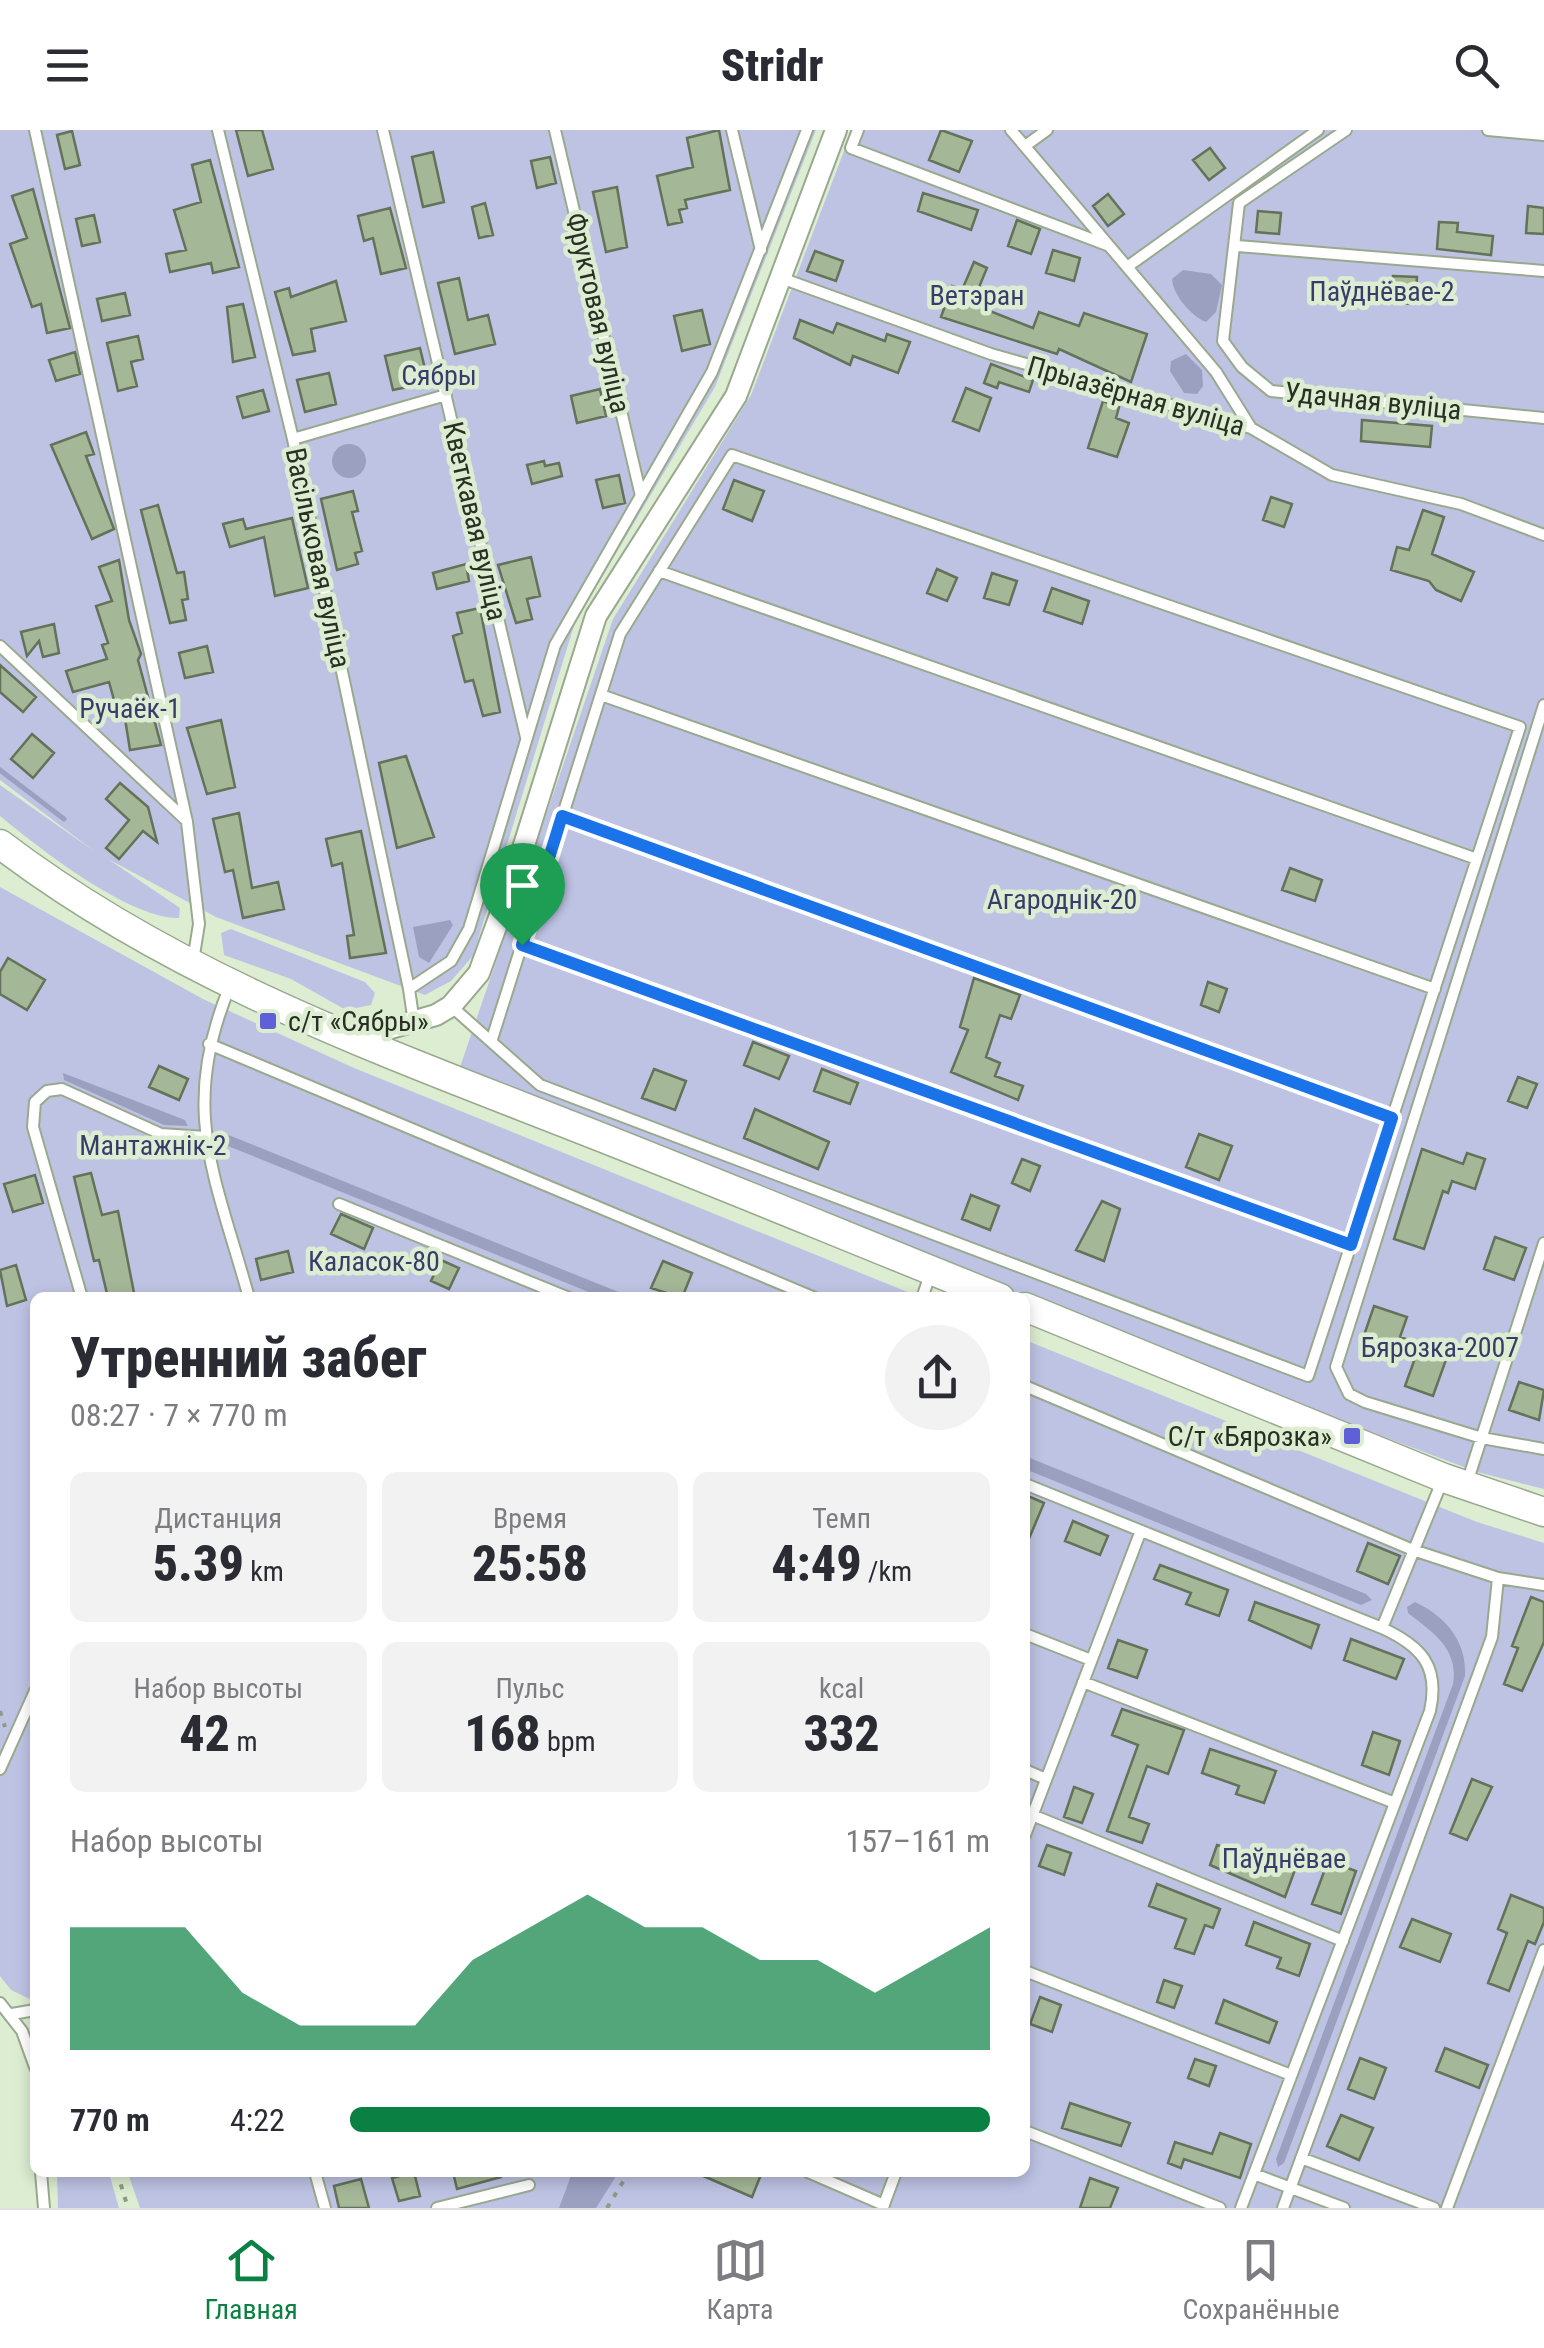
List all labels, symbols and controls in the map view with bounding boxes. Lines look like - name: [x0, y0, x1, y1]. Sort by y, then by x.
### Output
- icon: menu: [40, 38, 95, 93]
- icon: search: [1449, 38, 1504, 93]
- text: Stridr: [721, 39, 823, 92]
- street label: Фруктовая вуліца: [559, 210, 637, 416]
- park label: Паўднёвае-2: [1309, 275, 1455, 308]
- park label: Ветэран: [930, 279, 1024, 312]
- street label: Прыазёрная вуліца: [1024, 349, 1248, 443]
- park label: Сябры: [401, 359, 477, 392]
- street label: Удачная вуліца: [1283, 375, 1463, 427]
- street label: Кветкавая вуліца: [436, 418, 514, 624]
- street label: Васільковая вуліца: [279, 445, 357, 671]
- park label: Ручаёк-1: [79, 692, 181, 725]
- pin: [480, 843, 565, 946]
- icon: arrive: [495, 858, 550, 913]
- park label: Агароднік-20: [987, 883, 1137, 916]
- place label: с/т «Сябры»: [288, 1005, 429, 1038]
- marker: с/т «Сябры»: [257, 1010, 279, 1032]
- park label: Мантажнік-2: [79, 1129, 227, 1162]
- park label: Каласок-80: [308, 1245, 440, 1278]
- button: share: [885, 1325, 990, 1430]
- text: Утренний забег: [70, 1326, 427, 1390]
- park label: Бярозка-2007: [1361, 1331, 1519, 1364]
- text: 08:27 · 7 × 770 m: [70, 1396, 288, 1434]
- place label: С/т «Бярозка»: [1168, 1420, 1332, 1453]
- marker: С/т «Бярозка»: [1341, 1425, 1363, 1447]
- text: Дистанция: [155, 1502, 282, 1535]
- text: Время: [493, 1502, 567, 1535]
- text: Темп: [812, 1502, 871, 1535]
- text: 5.39: [153, 1535, 244, 1593]
- text: 25:58: [472, 1535, 588, 1593]
- text: 4:49: [771, 1535, 862, 1593]
- text: km: [244, 1555, 284, 1588]
- text: /km: [862, 1555, 912, 1588]
- text: Набор высоты: [134, 1672, 303, 1705]
- text: Пульс: [495, 1672, 565, 1705]
- text: kcal: [819, 1672, 864, 1705]
- text: 42: [179, 1705, 230, 1763]
- text: 168: [464, 1705, 541, 1763]
- text: 332: [804, 1705, 880, 1763]
- text: m: [230, 1725, 258, 1758]
- text: bpm: [541, 1725, 596, 1758]
- text: Набор высоты: [70, 1822, 264, 1860]
- text: 157–161 m: [845, 1822, 990, 1860]
- park label: Паўднёвае: [1222, 1842, 1346, 1875]
- text: 770 m: [70, 2101, 150, 2139]
- text: 4:22: [230, 2101, 285, 2139]
- tab: Главная: [204, 2233, 298, 2326]
- tab: Карта: [707, 2233, 774, 2326]
- tab: Сохранённые: [1182, 2233, 1340, 2326]

